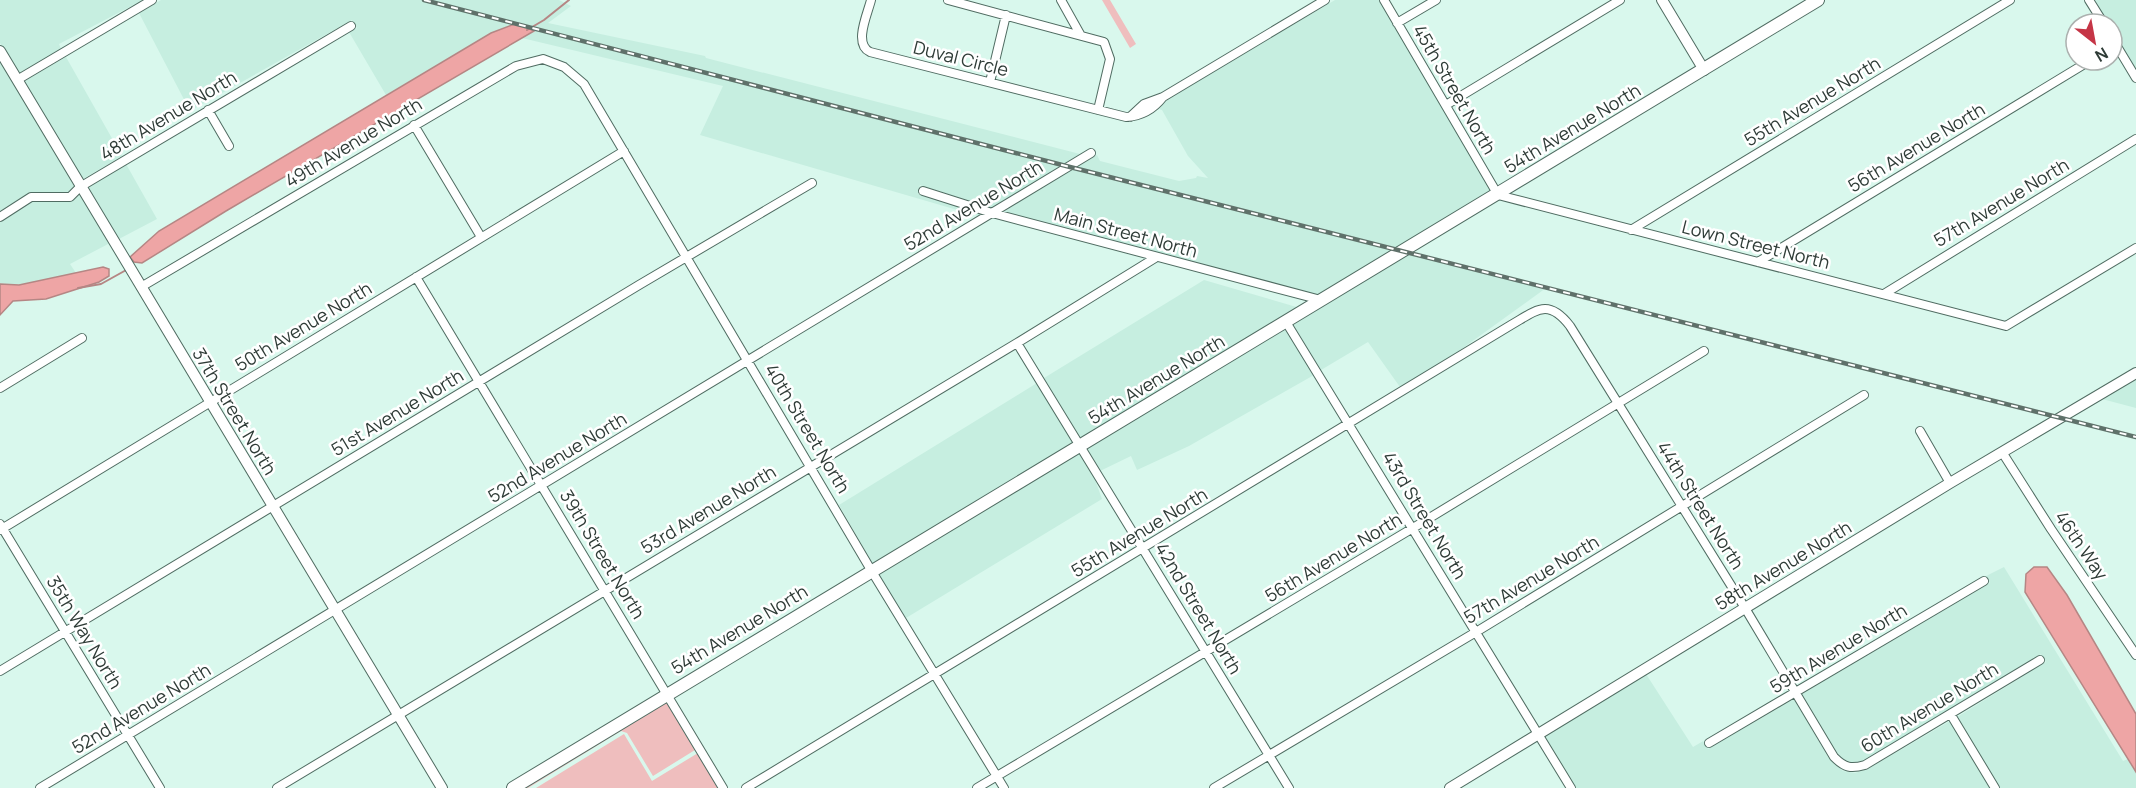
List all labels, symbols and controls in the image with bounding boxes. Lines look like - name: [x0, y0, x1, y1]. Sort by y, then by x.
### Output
- north arrow: [2064, 12, 2124, 72]
- street label: 45th Street North: [1408, 20, 1502, 158]
- street label: Duval Circle: [911, 35, 1011, 81]
- text: N: [2091, 42, 2112, 67]
- street label: 55th Avenue North: [1739, 51, 1885, 151]
- street label: 48th Avenue North: [95, 65, 241, 165]
- street label: 54th Avenue North: [1499, 78, 1645, 178]
- street label: 49th Avenue North: [280, 92, 426, 192]
- street label: 56th Avenue North: [1843, 97, 1989, 197]
- street label: 57th Avenue North: [1929, 152, 2073, 252]
- street label: 52nd Avenue North: [899, 154, 1047, 256]
- street label: Main Street North: [1052, 201, 1200, 263]
- street label: Lown Street North: [1680, 214, 1832, 274]
- street label: 50th Avenue North: [230, 276, 376, 376]
- street label: 54th Avenue North: [1083, 329, 1229, 429]
- street label: 37th Street North: [188, 343, 282, 479]
- street label: 40th Street North: [760, 359, 856, 497]
- street label: 51st Avenue North: [326, 363, 468, 461]
- street label: 52nd Avenue North: [483, 406, 631, 508]
- street label: 44th Street North: [1652, 436, 1750, 574]
- street label: 43rd Street North: [1377, 447, 1473, 583]
- street label: 53rd Avenue North: [636, 459, 780, 559]
- street label: 55th Avenue North: [1066, 482, 1212, 582]
- street label: 39th Street North: [555, 485, 651, 623]
- street label: 46th Way: [2050, 506, 2114, 585]
- street label: 56th Avenue North: [1260, 507, 1406, 607]
- street label: 58th Avenue North: [1710, 515, 1856, 615]
- street label: 57th Avenue North: [1459, 529, 1603, 629]
- street label: 42nd Street North: [1150, 538, 1248, 678]
- street label: 35th Way North: [42, 571, 128, 693]
- street label: 54th Avenue North: [666, 579, 812, 679]
- street label: 59th Avenue North: [1765, 598, 1911, 698]
- street label: 60th Avenue North: [1856, 656, 2002, 758]
- street label: 52nd Avenue North: [67, 657, 215, 759]

